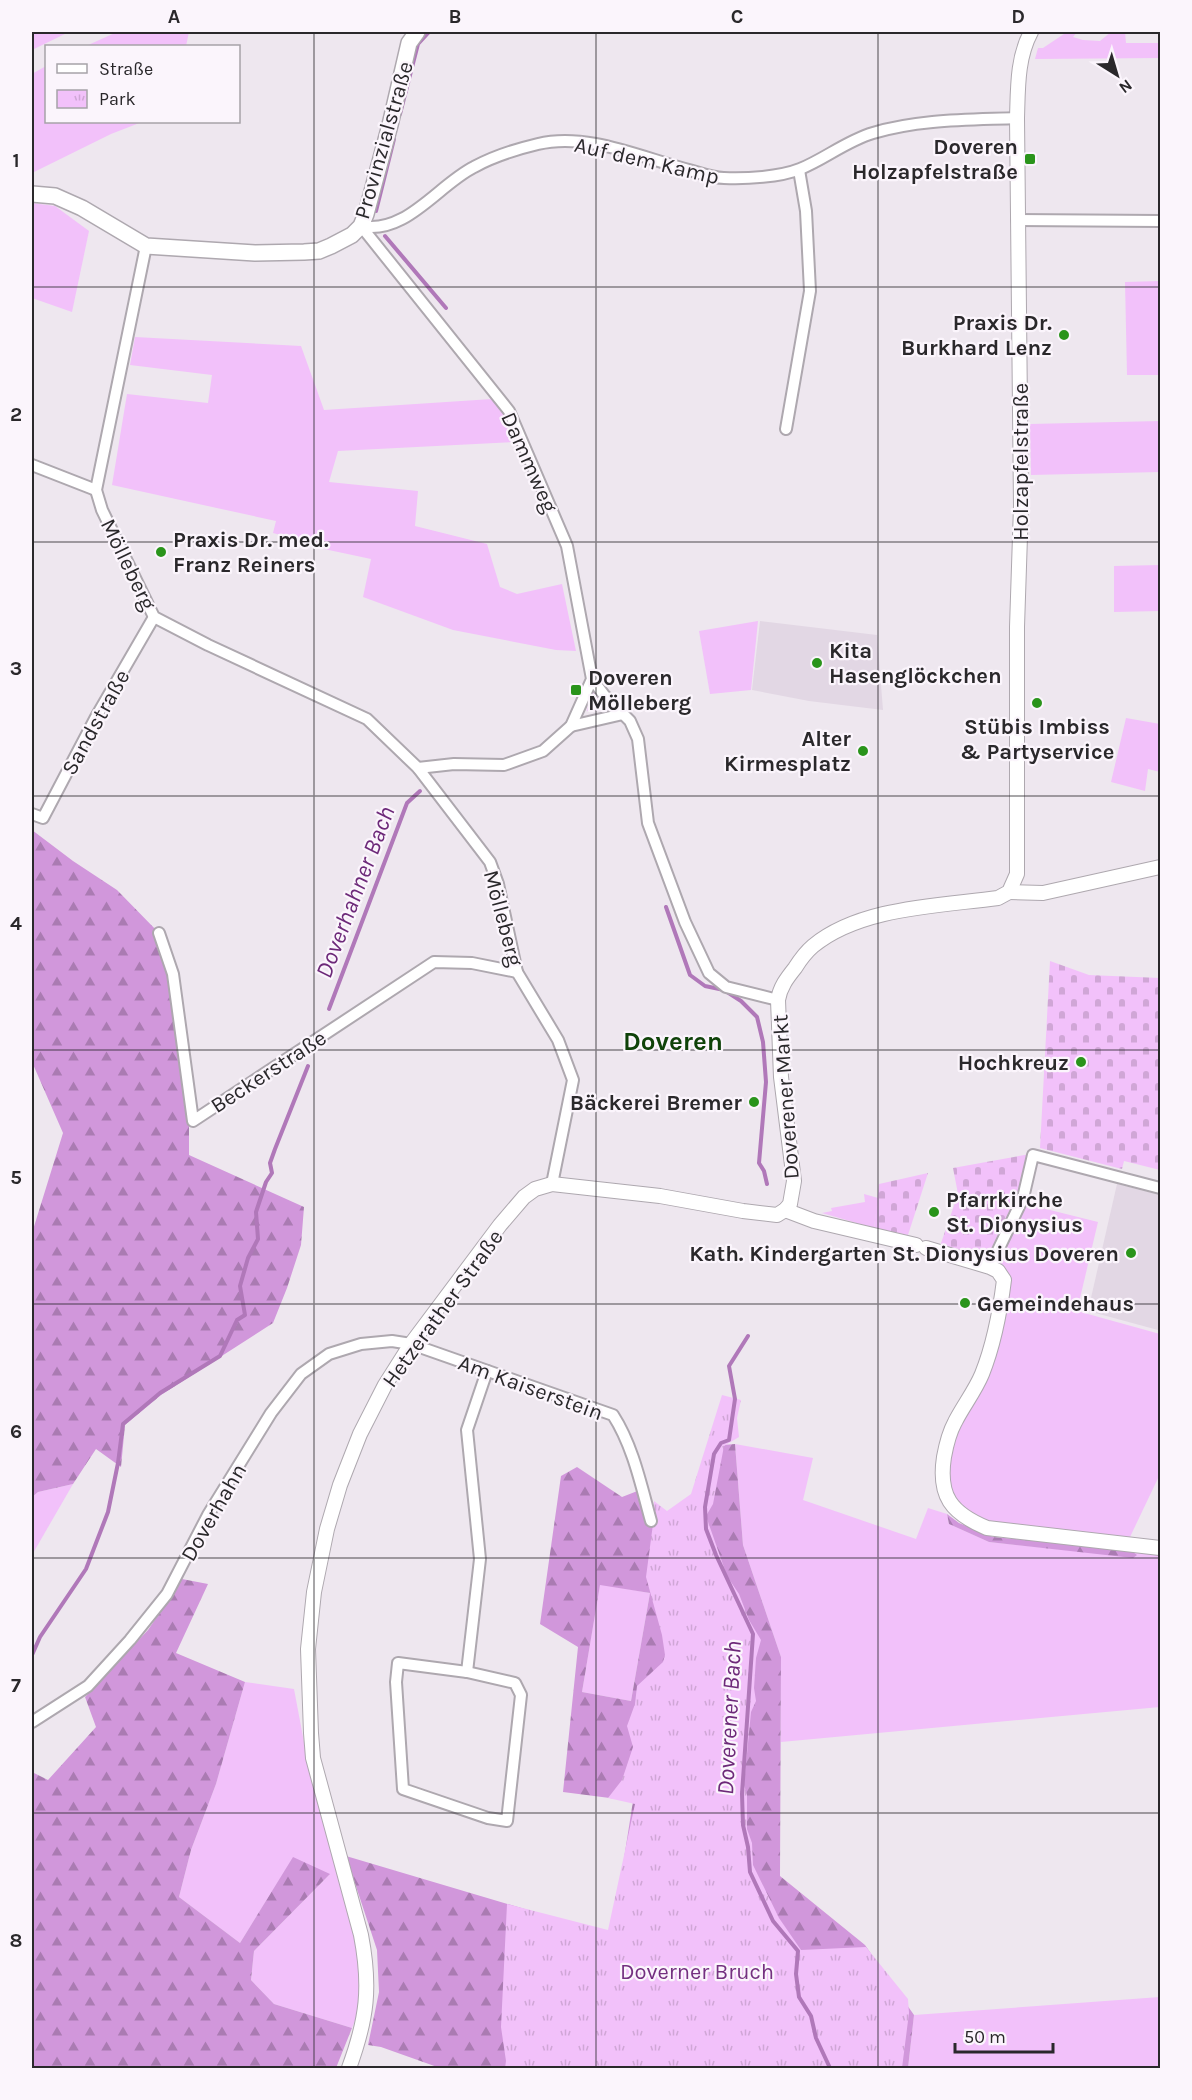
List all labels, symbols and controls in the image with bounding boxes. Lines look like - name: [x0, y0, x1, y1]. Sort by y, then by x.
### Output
- text: A: [168, 5, 181, 28]
- text: B: [449, 5, 461, 28]
- text: C: [731, 5, 743, 28]
- text: D: [1011, 5, 1025, 28]
- legend: [45, 45, 240, 123]
- north arrow: [1087, 45, 1147, 105]
- text: Straße: [99, 58, 153, 80]
- street label: Provinzialstraße: [349, 58, 419, 222]
- text: N: [1115, 76, 1136, 98]
- text: Park: [99, 88, 136, 110]
- street label: Auf dem Kamp: [572, 132, 722, 190]
- place label: Doveren Holzapfelstraße: [852, 134, 1018, 185]
- text: 1: [12, 149, 20, 172]
- marker: Doveren Holzapfelstraße: [1023, 152, 1037, 166]
- place label: Praxis Dr. Burkhard Lenz: [901, 310, 1052, 361]
- marker: Praxis Dr. Burkhard Lenz: [1057, 328, 1071, 342]
- street label: Holzapfelstraße: [1008, 383, 1034, 541]
- text: 2: [10, 403, 22, 426]
- street label: Dammweg: [495, 408, 563, 517]
- street label: Mölleberg: [95, 514, 162, 615]
- place label: Praxis Dr. med. Franz Reiners: [173, 527, 329, 578]
- marker: Praxis Dr. med. Franz Reiners: [154, 545, 168, 559]
- place label: Kita Hasenglöckchen: [829, 638, 1002, 689]
- marker: Kita Hasenglöckchen: [810, 656, 824, 670]
- text: 3: [10, 657, 22, 680]
- street label: Sandstraße: [56, 665, 135, 780]
- place label: Doveren Mölleberg: [588, 665, 691, 716]
- marker: Doveren Mölleberg: [569, 683, 583, 697]
- marker: Stübis Imbiss & Partyservice: [1030, 696, 1044, 710]
- place label: Stübis Imbiss & Partyservice: [960, 714, 1114, 765]
- place label: Alter Kirmesplatz: [724, 726, 851, 777]
- marker: Alter Kirmesplatz: [856, 744, 870, 758]
- water label: Doverhahner Bach: [309, 802, 401, 982]
- street label: Mölleberg: [478, 867, 529, 970]
- text: 4: [10, 912, 22, 935]
- street label: Doverener Markt: [767, 1014, 805, 1180]
- street label: Beckerstraße: [206, 1025, 331, 1119]
- district label: Doveren: [623, 1026, 723, 1057]
- place label: Hochkreuz: [958, 1050, 1069, 1076]
- marker: Hochkreuz: [1074, 1055, 1088, 1069]
- place label: Bäckerei Bremer: [570, 1090, 742, 1116]
- marker: Bäckerei Bremer: [747, 1095, 761, 1109]
- text: 5: [10, 1166, 22, 1189]
- place label: Pfarrkirche St. Dionysius: [946, 1187, 1083, 1238]
- marker: Pfarrkirche St. Dionysius: [927, 1205, 941, 1219]
- street label: Hetzerather Straße: [377, 1225, 509, 1392]
- place label: Kath. Kindergarten St. Dionysius Doveren: [689, 1241, 1119, 1267]
- marker: Kath. Kindergarten St. Dionysius Doveren: [1124, 1246, 1138, 1260]
- place label: Gemeindehaus: [977, 1291, 1134, 1317]
- marker: Gemeindehaus: [958, 1296, 972, 1310]
- street label: Am Kaiserstein: [455, 1350, 607, 1426]
- text: 6: [10, 1420, 22, 1443]
- street label: Doverhahn: [175, 1459, 252, 1566]
- water label: Doverener Bach: [711, 1640, 747, 1796]
- text: 7: [11, 1674, 21, 1697]
- text: 8: [10, 1929, 22, 1952]
- park label: Doverner Bruch: [620, 1959, 774, 1985]
- scale bar: [955, 2016, 1052, 2054]
- text: 50 m: [964, 2026, 1006, 2048]

